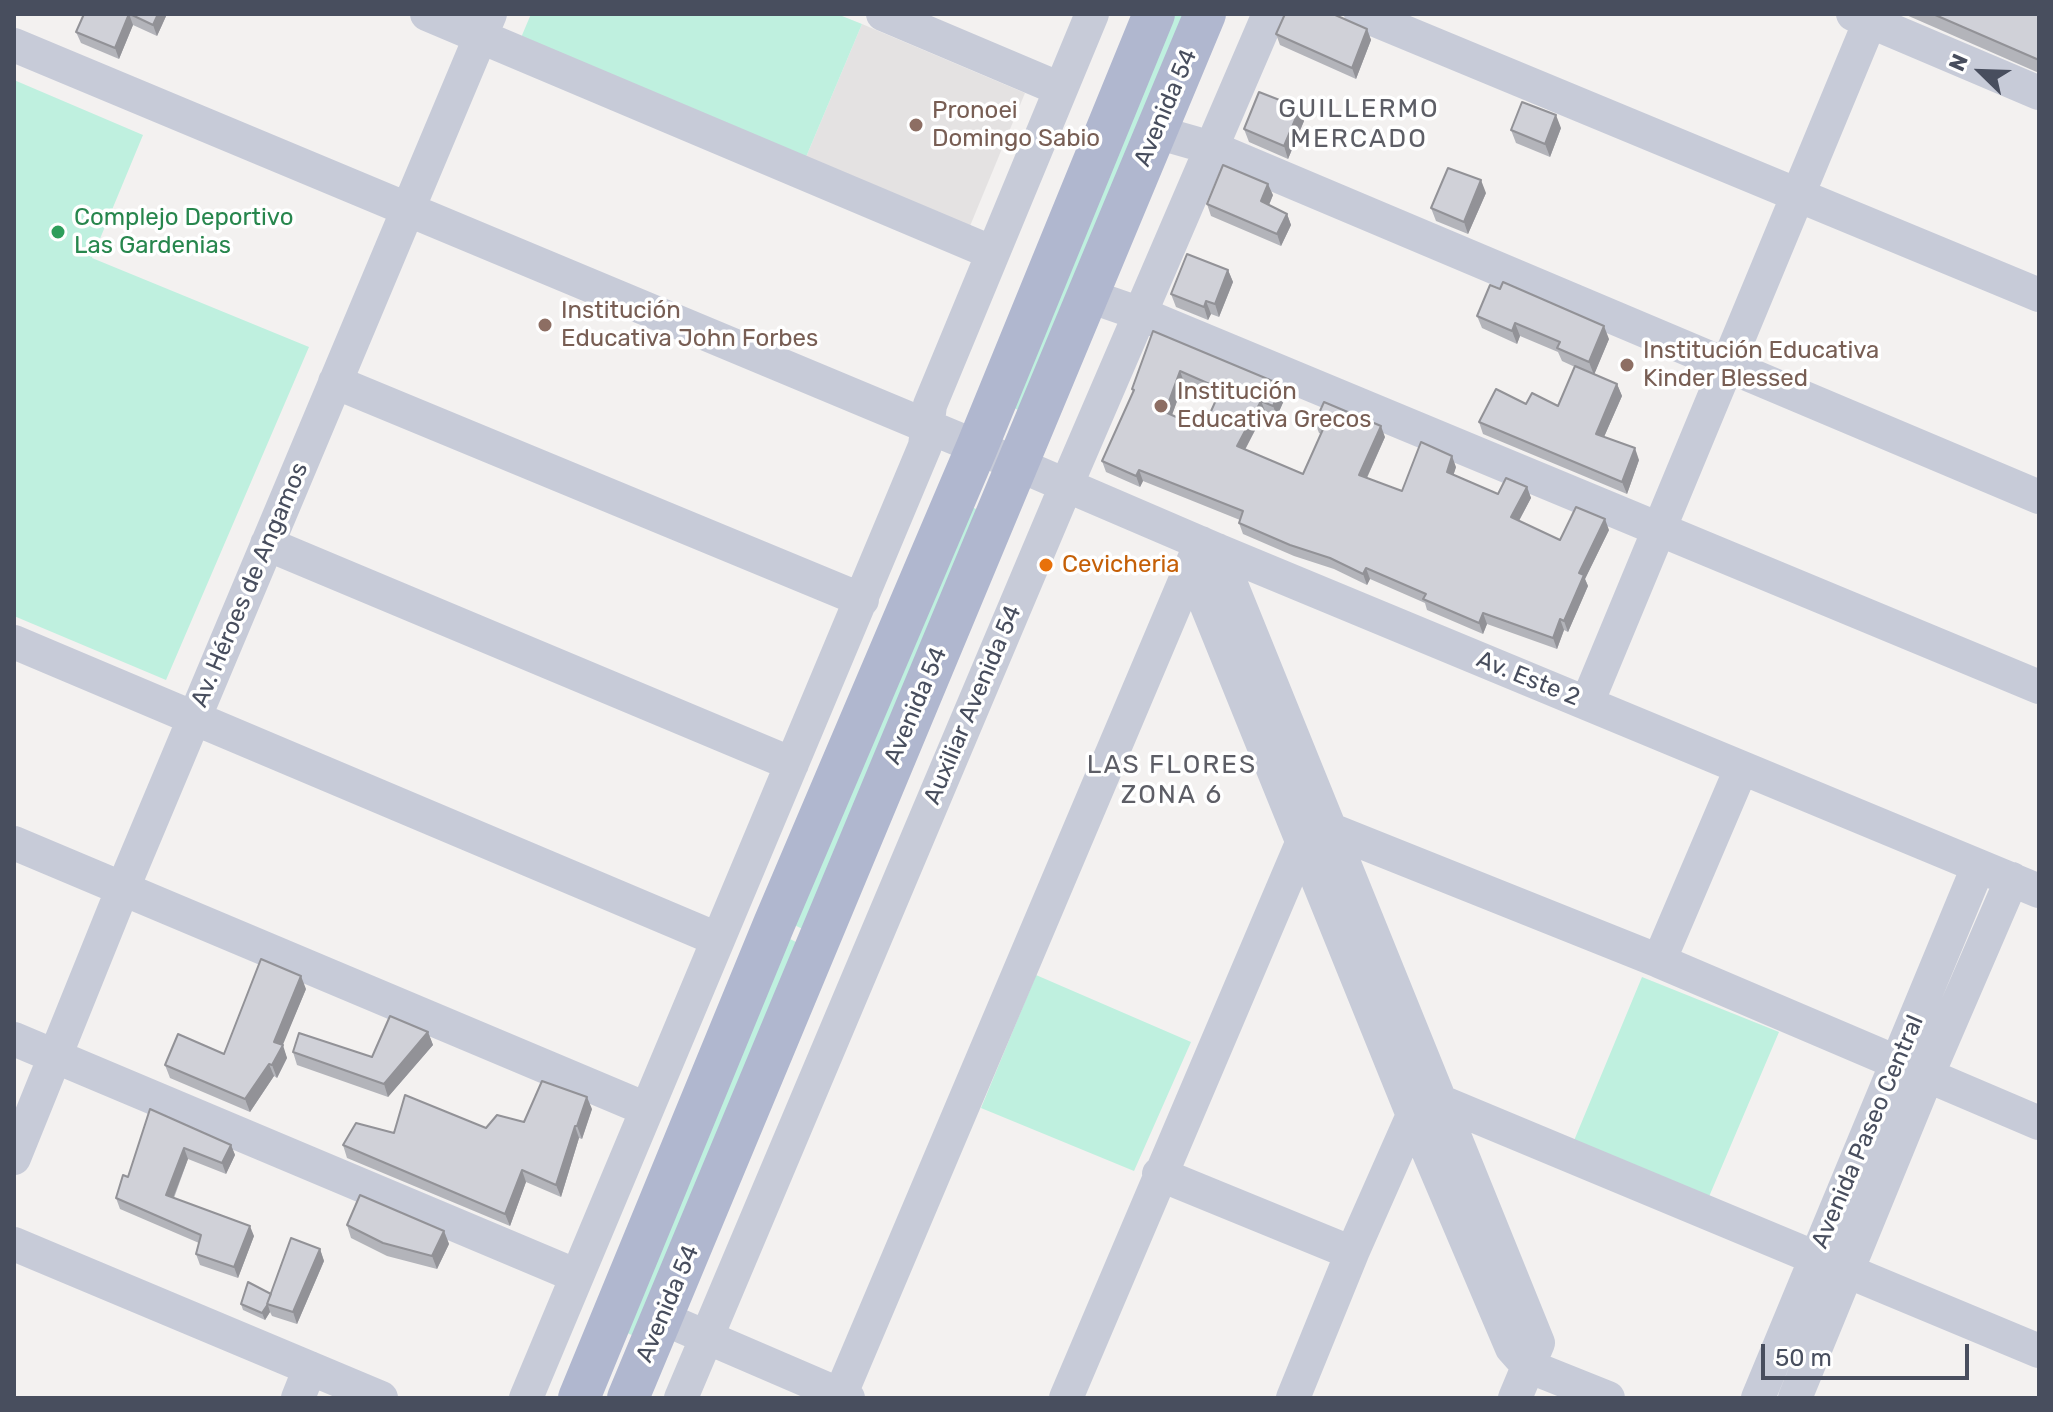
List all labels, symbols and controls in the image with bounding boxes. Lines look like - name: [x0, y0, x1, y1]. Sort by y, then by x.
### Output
- north arrow: [1941, 32, 2021, 112]
- street label: Avenida 54: [1128, 45, 1204, 171]
- text: N: [1943, 50, 1974, 75]
- district label: GUILLERMO MERCADO: [1278, 93, 1440, 154]
- place label: Pronoei Domingo Sabio: [932, 97, 1100, 153]
- marker: Pronoei Domingo Sabio: [907, 116, 925, 134]
- place label: Complejo Deportivo Las Gardenias: [74, 204, 293, 260]
- marker: Complejo Deportivo Las Gardenias: [49, 223, 67, 241]
- place label: Institución Educativa John Forbes: [561, 297, 818, 353]
- marker: Institución Educativa John Forbes: [536, 316, 554, 334]
- place label: Institución Educativa Kinder Blessed: [1643, 337, 1879, 393]
- marker: Institución Educativa Kinder Blessed: [1618, 356, 1636, 374]
- place label: Institución Educativa Grecos: [1177, 378, 1372, 434]
- marker: Institución Educativa Grecos: [1152, 397, 1170, 415]
- street label: Av. Héroes de Angamos: [185, 458, 315, 712]
- place label: Cevicheria: [1062, 551, 1180, 579]
- marker: Cevicheria: [1037, 556, 1055, 574]
- street label: Auxiliar Avenida 54: [918, 601, 1028, 809]
- street label: Avenida 54: [878, 643, 954, 769]
- street label: Av. Este 2: [1472, 645, 1584, 713]
- district label: LAS FLORES ZONA 6: [1087, 749, 1257, 810]
- street label: Avenida Paseo Central: [1806, 1011, 1930, 1253]
- street label: Avenida 54: [630, 1241, 706, 1367]
- scale bar: [1765, 1328, 1973, 1378]
- text: 50 m: [1775, 1344, 1832, 1372]

